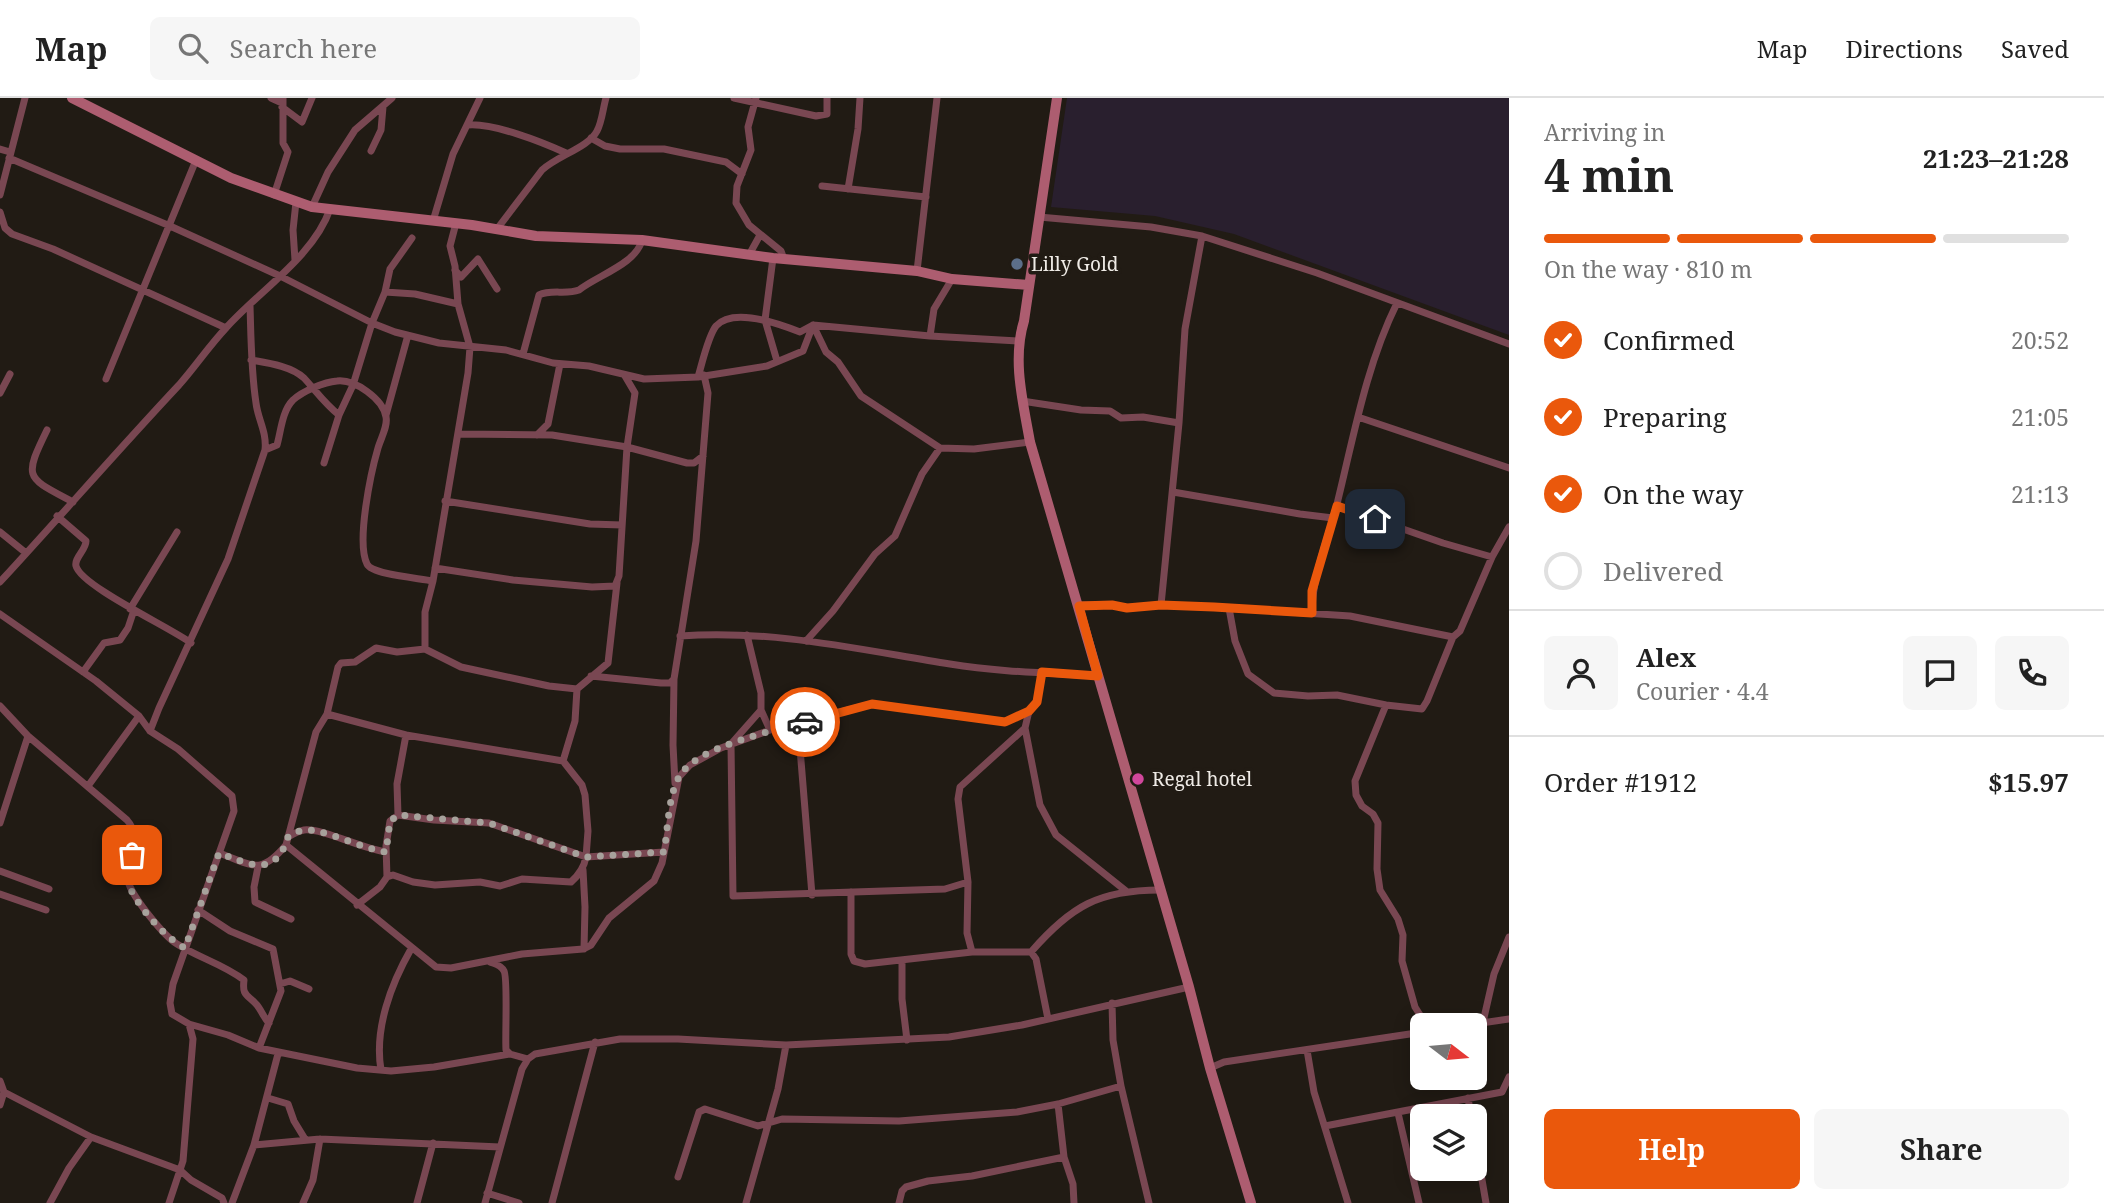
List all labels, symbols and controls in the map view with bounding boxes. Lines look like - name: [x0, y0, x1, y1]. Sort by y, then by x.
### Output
- search box: [150, 17, 640, 80]
- text: Map: [35, 26, 108, 71]
- icon: search: [174, 29, 212, 67]
- text: Search here: [230, 30, 377, 66]
- text: Map: [1757, 32, 1808, 65]
- text: Directions: [1846, 32, 1963, 65]
- text: Saved: [2001, 32, 2069, 65]
- text: Arriving in: [1544, 116, 1665, 148]
- text: 21:23–21:28: [1923, 140, 2069, 176]
- text: 4 min: [1544, 143, 1674, 205]
- place label: Lilly Gold: [1031, 251, 1119, 277]
- text: On the way · 810 m: [1544, 253, 1752, 285]
- marker: Lilly Gold: [1009, 256, 1025, 272]
- icon: check: [1544, 321, 1582, 359]
- text: Confirmed: [1603, 322, 1735, 358]
- text: 20:52: [2011, 324, 2069, 356]
- icon: check: [1544, 398, 1582, 436]
- text: Preparing: [1603, 399, 1727, 435]
- text: 21:05: [2011, 401, 2069, 433]
- icon: check: [1544, 475, 1582, 513]
- text: On the way: [1603, 476, 1743, 512]
- text: 21:13: [2011, 478, 2069, 510]
- pin: [1345, 489, 1405, 549]
- icon: home: [1356, 500, 1394, 538]
- text: Delivered: [1603, 553, 1723, 589]
- button: person: [1544, 636, 1618, 710]
- button: chat: [1903, 636, 1977, 710]
- button: phone: [1995, 636, 2069, 710]
- text: Alex: [1636, 639, 1696, 675]
- text: Courier · 4.4: [1636, 675, 1769, 707]
- courier: [770, 687, 840, 757]
- icon: car: [786, 703, 824, 741]
- text: Order #1912: [1544, 764, 1697, 800]
- text: $15.97: [1988, 764, 2069, 800]
- place label: Regal hotel: [1152, 766, 1252, 792]
- marker: Regal hotel: [1130, 771, 1146, 787]
- pin: [102, 825, 162, 885]
- icon: bag: [113, 836, 151, 874]
- north arrow: [1410, 1013, 1488, 1090]
- map controls: [1410, 1013, 1487, 1181]
- button: layers: [1410, 1104, 1487, 1181]
- button: Help: [1544, 1109, 1800, 1189]
- button: Share: [1814, 1109, 2069, 1189]

